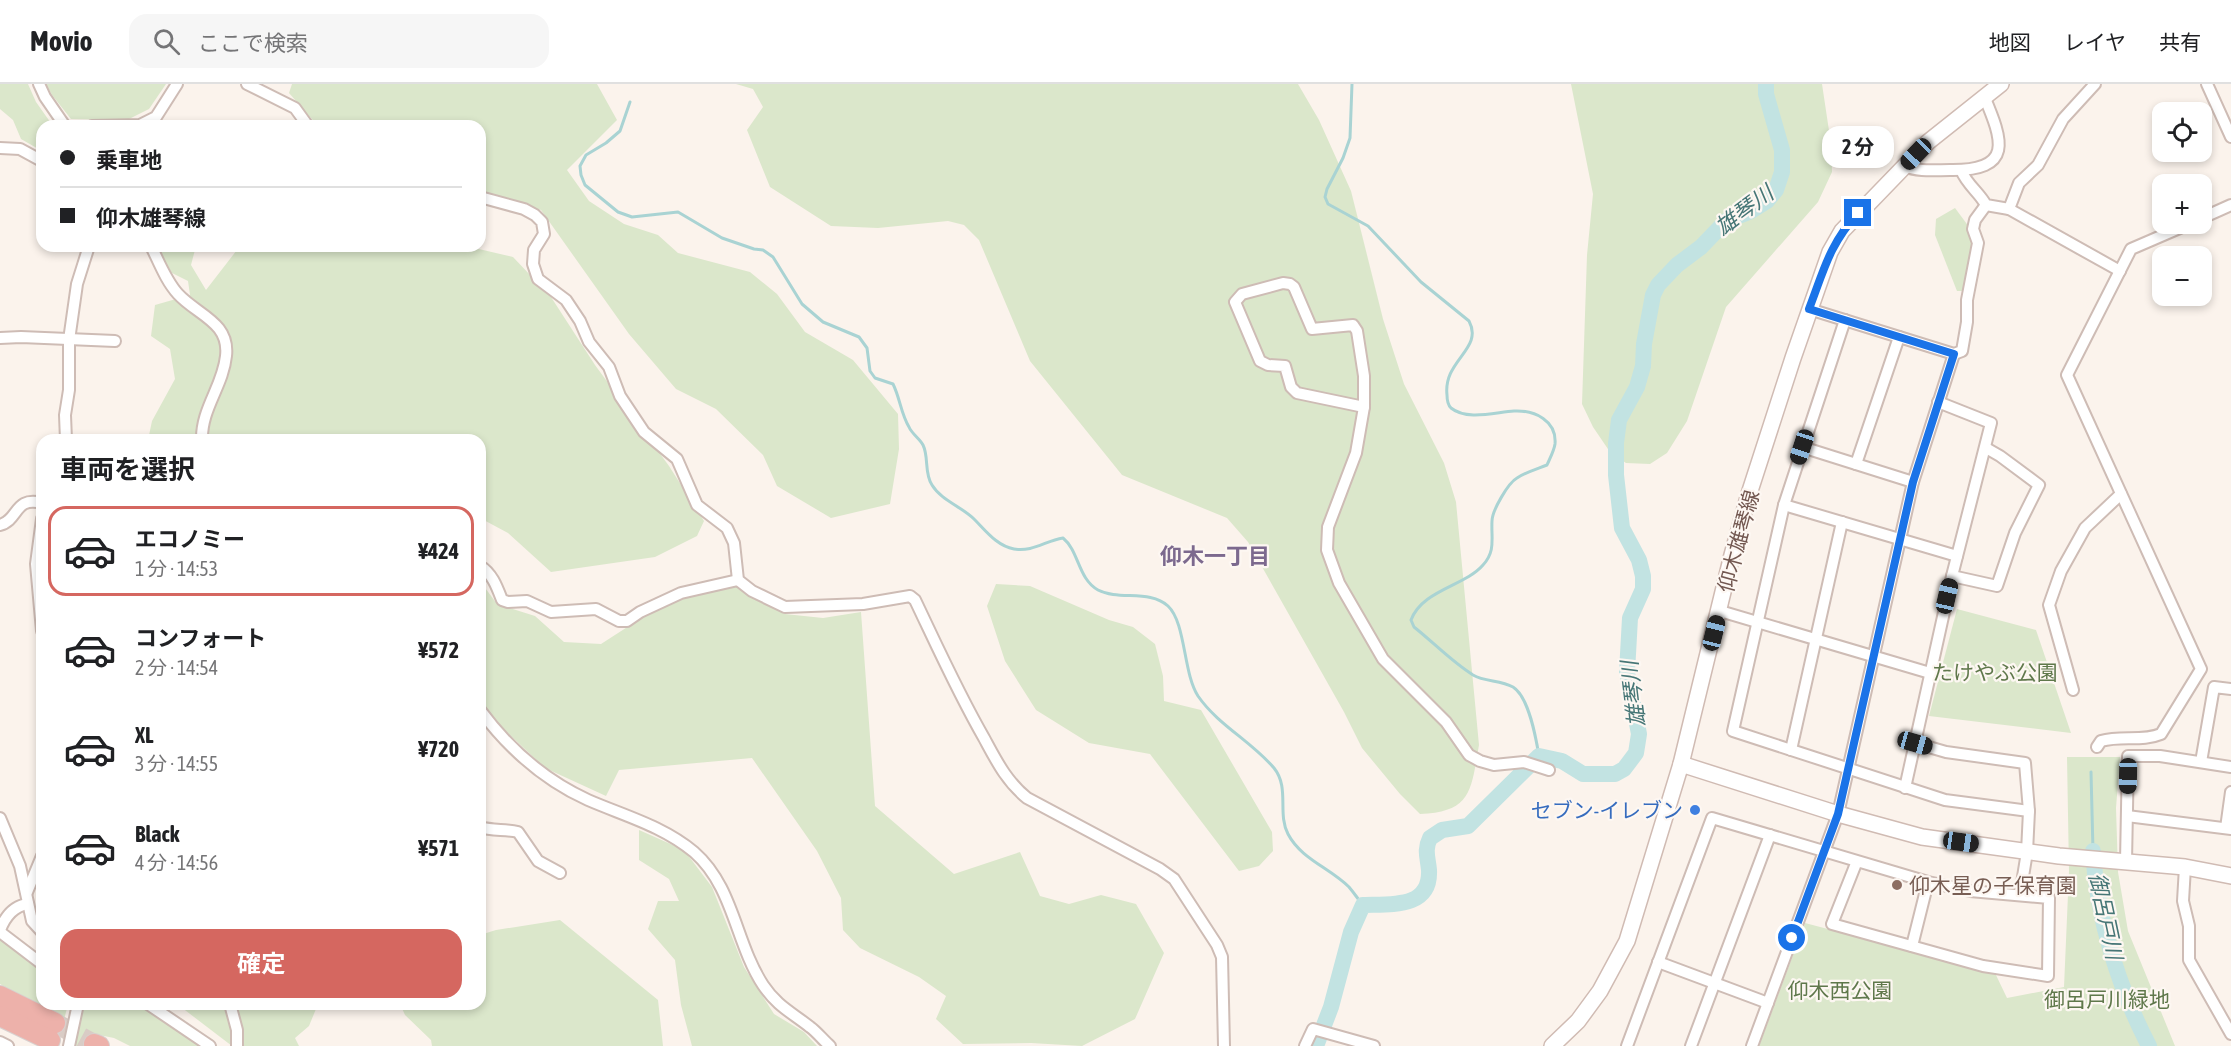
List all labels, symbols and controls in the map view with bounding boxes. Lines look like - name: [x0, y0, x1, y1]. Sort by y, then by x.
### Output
- search box: [129, 14, 549, 68]
- text: Movio: [30, 25, 93, 57]
- icon: search: [150, 25, 183, 58]
- text: ここで検索: [198, 30, 308, 56]
- text: 地図: [1989, 30, 2031, 54]
- text: レイヤ: [2064, 30, 2126, 54]
- text: 共有: [2159, 30, 2201, 54]
- map controls: [2152, 102, 2212, 306]
- button: locate: [2152, 102, 2212, 162]
- callout: 2 分: [1822, 126, 1894, 168]
- text: 2 分: [1842, 135, 1874, 158]
- car: [1897, 135, 1935, 173]
- text: 乗車地: [96, 147, 162, 173]
- button: +: [2152, 174, 2212, 234]
- water label: 雄琴川: [1710, 179, 1780, 240]
- route end: [1844, 199, 1871, 226]
- text: 仰木雄琴線: [96, 205, 206, 231]
- button: −: [2152, 246, 2212, 306]
- car: [1788, 427, 1816, 467]
- text: 車両を選択: [60, 454, 195, 485]
- street label: 仰木雄琴線: [1713, 487, 1763, 595]
- icon: car: [63, 524, 117, 578]
- text: エコノミー: [135, 526, 245, 552]
- text: ¥424: [418, 538, 459, 564]
- district label: 仰木一丁目: [1160, 543, 1270, 569]
- text: 1 分 · 14:53: [135, 557, 218, 580]
- car: [1934, 576, 1960, 616]
- car: [1701, 613, 1727, 653]
- icon: car: [63, 623, 117, 677]
- text: コンフォート: [135, 625, 266, 651]
- text: ¥572: [418, 637, 459, 663]
- text: 2 分 · 14:54: [135, 656, 218, 679]
- water label: 雄琴川: [1616, 658, 1650, 728]
- park label: たけやぶ公園: [1932, 660, 2058, 684]
- icon: car: [63, 722, 117, 776]
- text: XL: [135, 722, 153, 748]
- car: [1895, 729, 1935, 757]
- text: ¥720: [418, 736, 459, 762]
- text: 3 分 · 14:55: [135, 752, 218, 775]
- car: [2119, 758, 2137, 794]
- place label: セブン-イレブン: [1531, 798, 1683, 822]
- marker: セブン-イレブン: [1688, 803, 1702, 817]
- icon: car: [63, 821, 117, 875]
- text: Black: [135, 821, 179, 847]
- car: [1942, 831, 1980, 853]
- text: ¥571: [418, 835, 459, 861]
- text: 4 分 · 14:56: [135, 851, 218, 874]
- water label: 御呂戸川: [2084, 870, 2128, 964]
- place label: 仰木星の子保育園: [1909, 873, 2077, 897]
- marker: 仰木星の子保育園: [1890, 878, 1904, 892]
- route start: [1778, 924, 1805, 951]
- button: 確定: [60, 929, 462, 998]
- park label: 仰木西公園: [1788, 978, 1893, 1002]
- park label: 御呂戸川緑地: [2044, 987, 2170, 1011]

